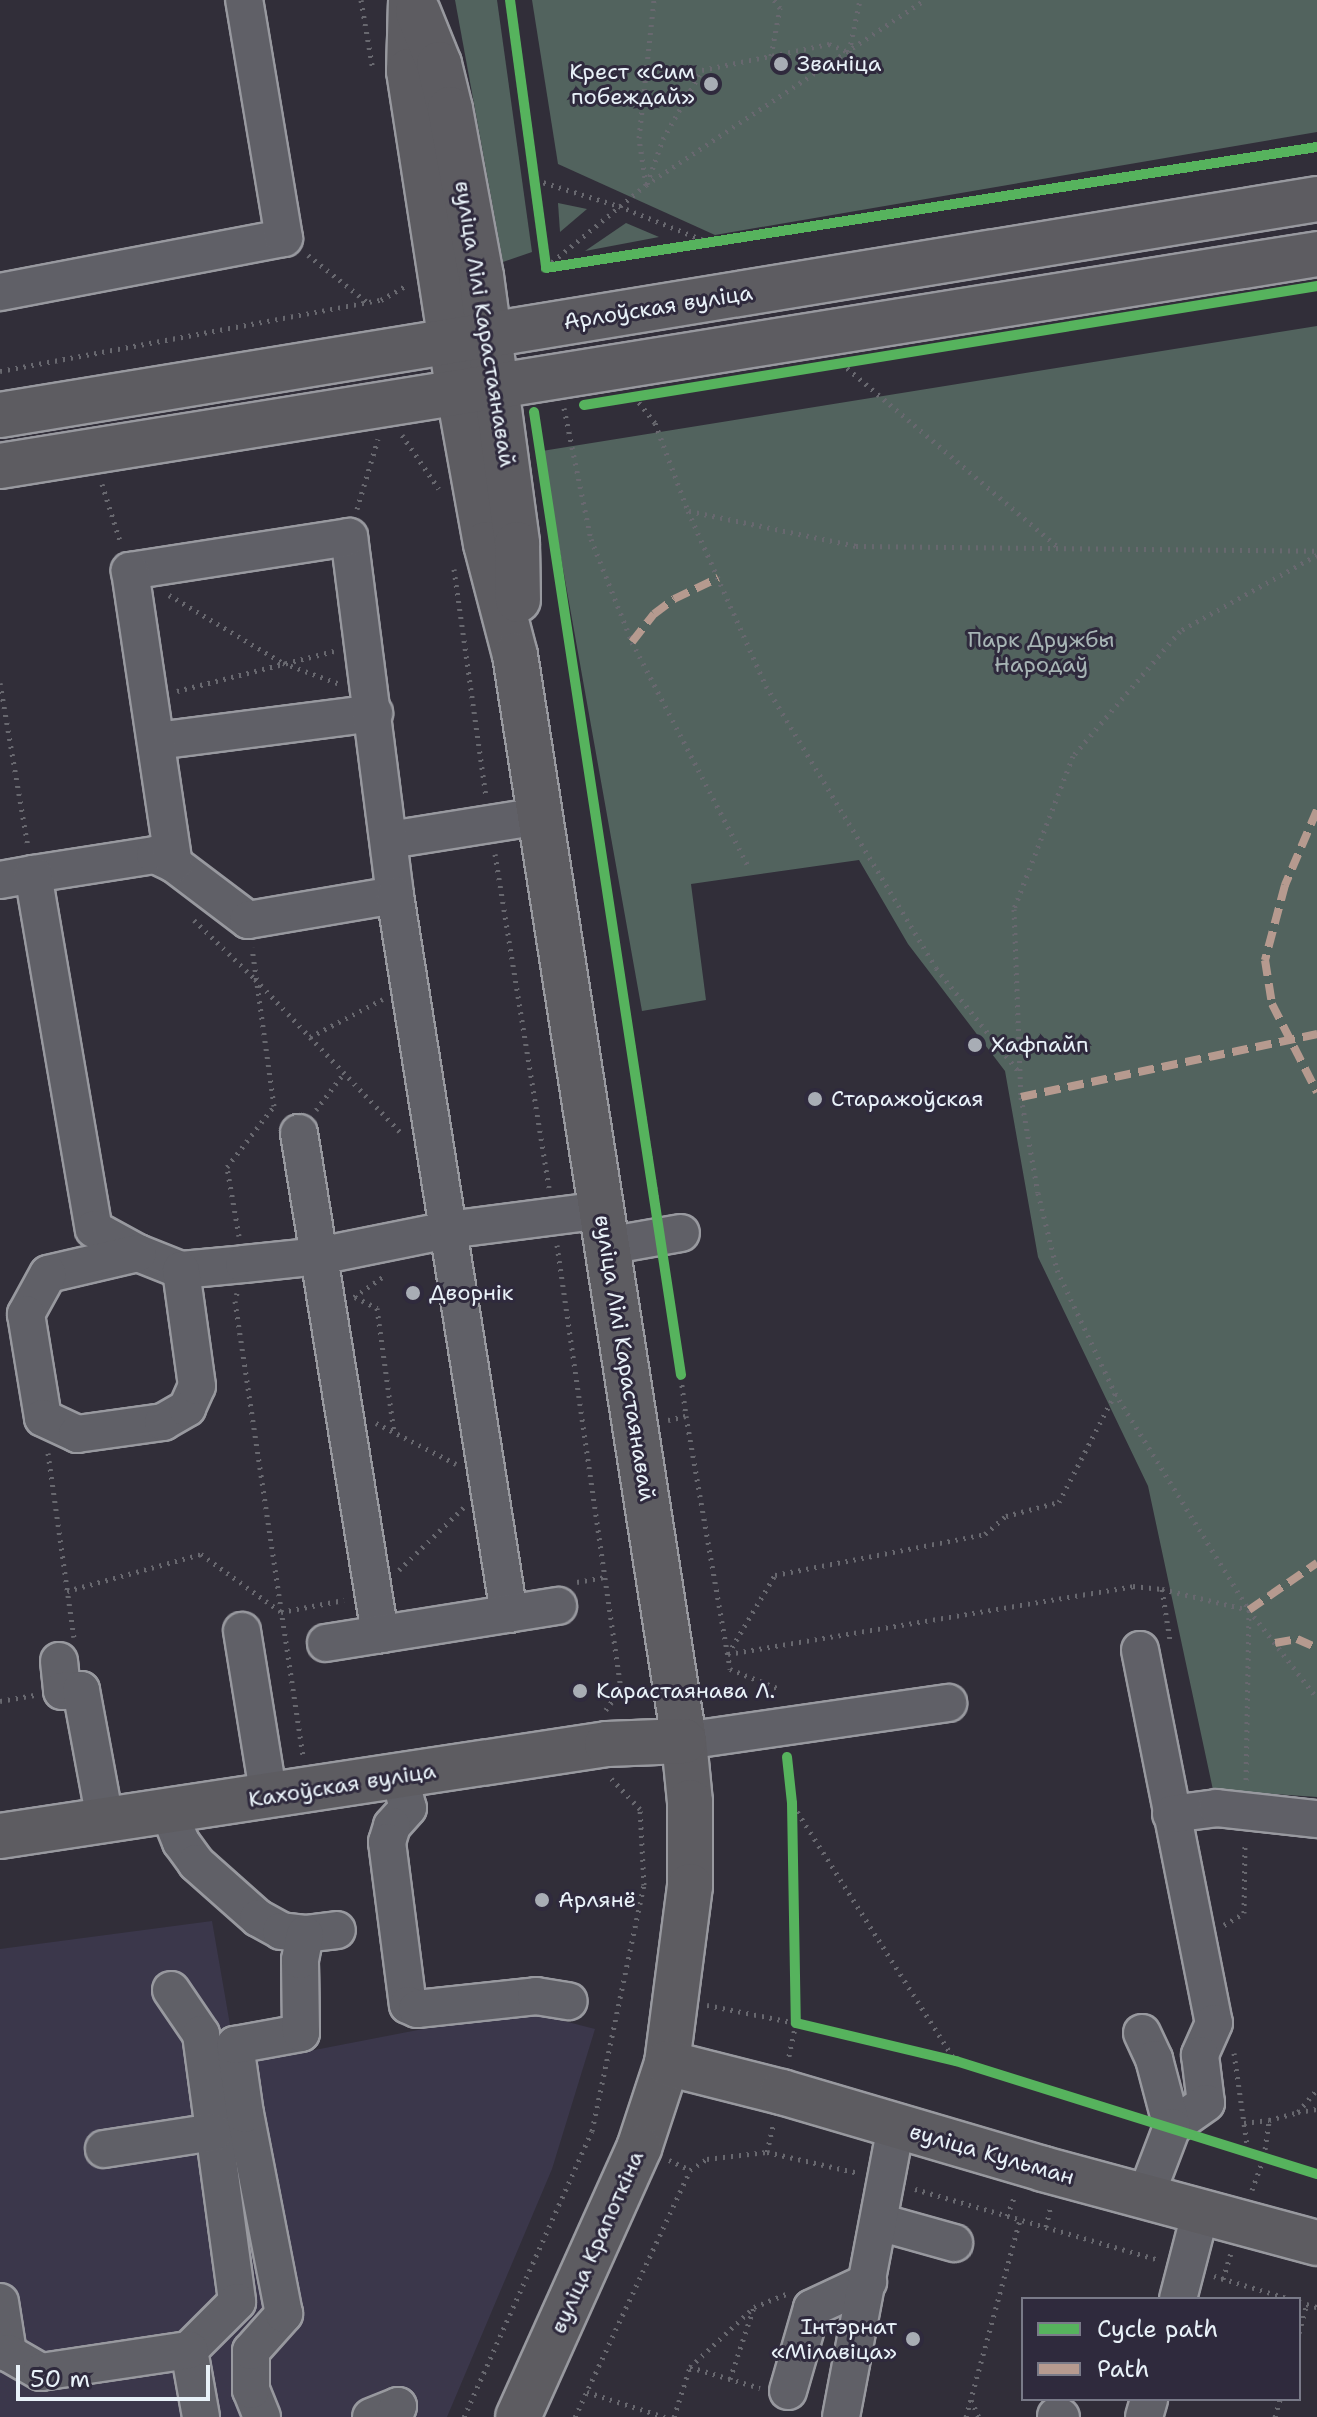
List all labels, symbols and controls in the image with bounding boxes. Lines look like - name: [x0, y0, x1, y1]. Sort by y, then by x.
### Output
- place label: Званіца: [797, 51, 882, 77]
- marker: Званіца: [772, 55, 790, 73]
- place label: Крест «Сим побеждай»: [569, 58, 695, 110]
- marker: Крест «Сим побеждай»: [702, 75, 720, 93]
- street label: вуліца Лілі Карастаянавай: [449, 179, 521, 469]
- street label: Арлоўская вуліца: [562, 279, 754, 335]
- park label: Парк Дружбы Народаў: [967, 626, 1115, 678]
- place label: Хафпайп: [991, 1032, 1089, 1058]
- marker: Хафпайп: [966, 1036, 984, 1054]
- place label: Старажоўская: [831, 1086, 983, 1112]
- marker: Старажоўская: [806, 1090, 824, 1108]
- street label: вуліца Лілі Карастаянавай: [589, 1213, 661, 1503]
- place label: Дворнік: [429, 1280, 513, 1306]
- marker: Дворнік: [404, 1284, 422, 1302]
- place label: Карастаянава Л.: [596, 1678, 775, 1704]
- marker: Карастаянава Л.: [571, 1682, 589, 1700]
- street label: Кахоўская вуліца: [246, 1757, 438, 1813]
- place label: Арлянё: [558, 1887, 636, 1913]
- marker: Арлянё: [533, 1891, 551, 1909]
- street label: вуліца Кульман: [907, 2118, 1077, 2190]
- street label: вуліца Крапоткіна: [545, 2147, 649, 2337]
- legend: [1021, 2297, 1301, 2401]
- place label: Інтэрнат «Мілавіца»: [771, 2313, 897, 2364]
- text: Cycle path: [1097, 2313, 1218, 2345]
- marker: Інтэрнат «Мілавіца»: [904, 2330, 922, 2348]
- scale bar: [20, 2349, 214, 2399]
- text: Path: [1097, 2353, 1149, 2385]
- text: 50 m: [30, 2363, 90, 2395]

